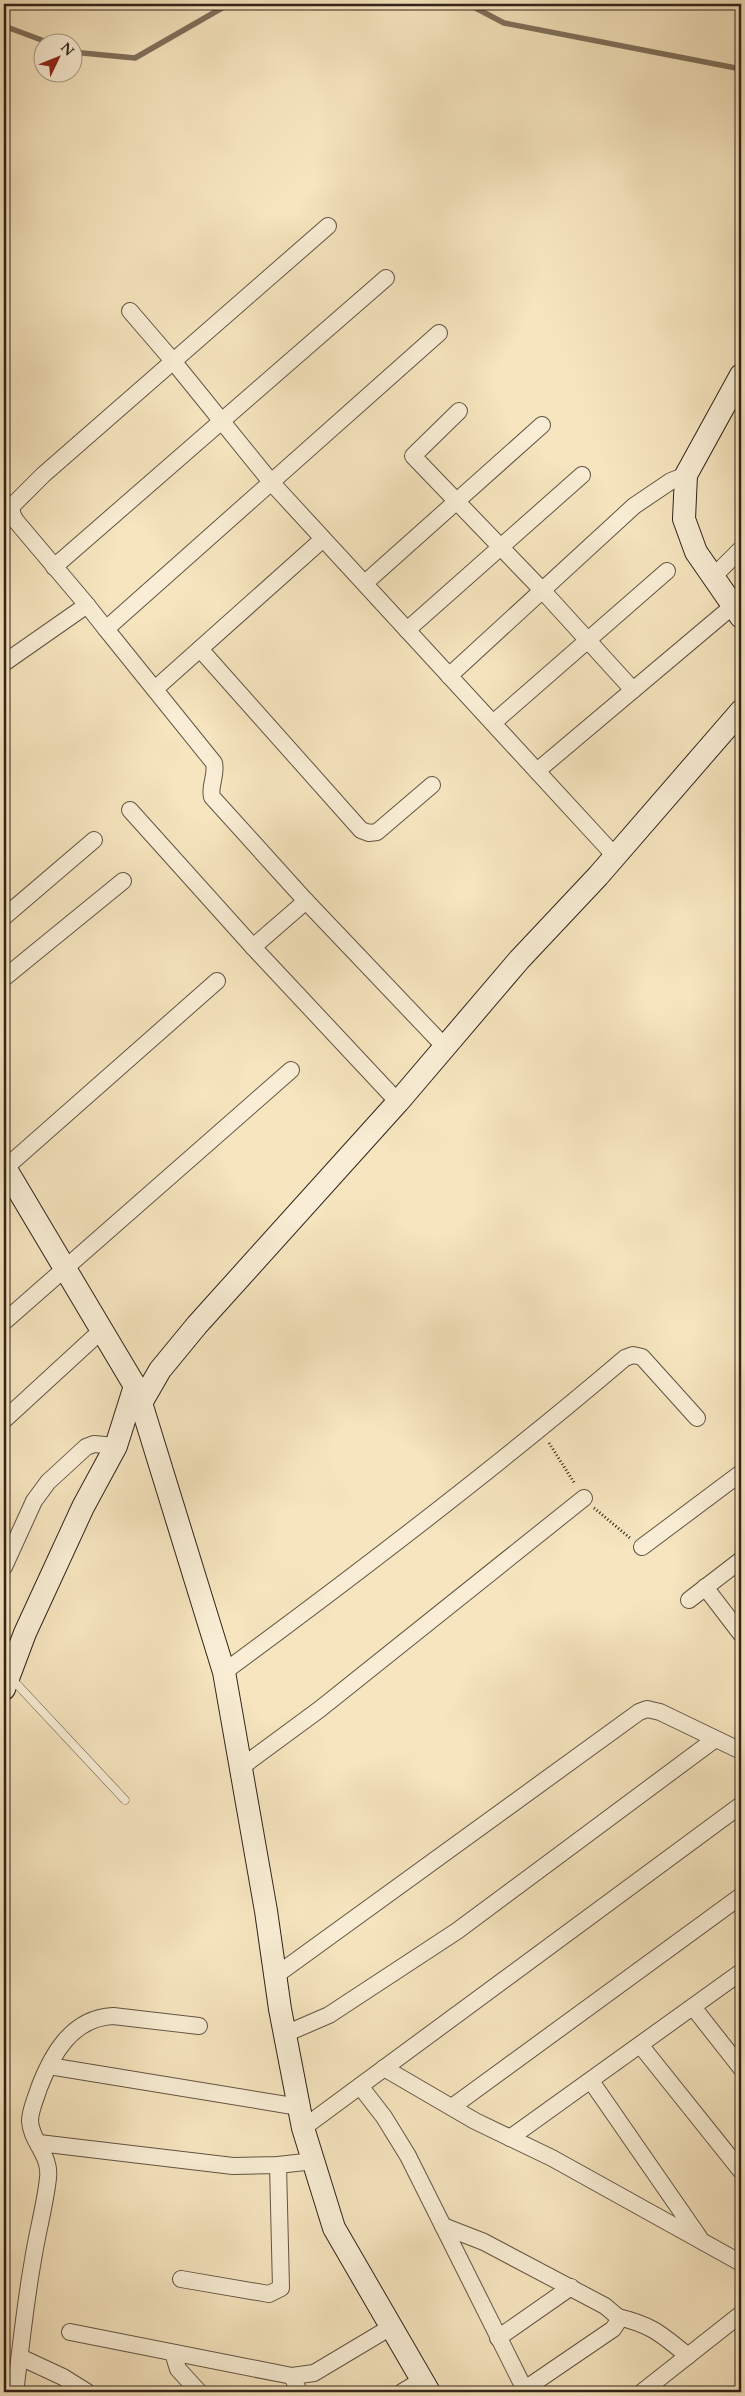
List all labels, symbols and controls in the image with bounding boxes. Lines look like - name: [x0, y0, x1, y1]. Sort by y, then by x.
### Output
- north arrow: [32, 32, 82, 82]
- text: N: [56, 39, 78, 60]

